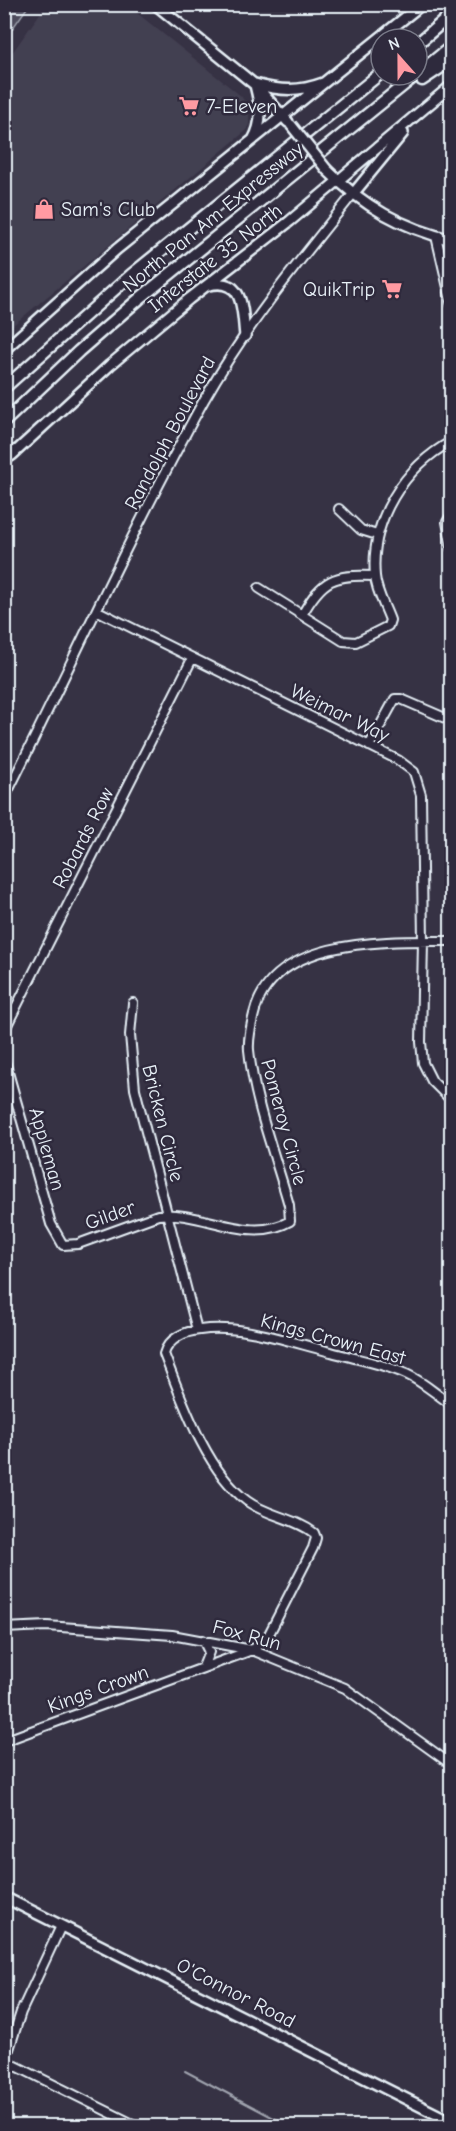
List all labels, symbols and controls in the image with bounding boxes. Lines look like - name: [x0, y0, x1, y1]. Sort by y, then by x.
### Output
- north arrow: [369, 27, 429, 87]
- text: N: [386, 34, 402, 54]
- supermarket icon: 7-Eleven: [177, 94, 201, 118]
- place label: 7-Eleven: [206, 95, 277, 118]
- street label: North Pan Am Expressway: [118, 137, 308, 297]
- shop icon: Sam's Club: [32, 197, 56, 221]
- place label: Sam's Club: [61, 198, 155, 221]
- street label: Interstate 35 North: [144, 199, 286, 317]
- supermarket icon: QuikTrip: [380, 277, 404, 301]
- place label: QuikTrip: [303, 278, 375, 301]
- street label: Randolph Boulevard: [120, 352, 220, 514]
- street label: Weimar Way: [287, 679, 393, 747]
- street label: Robards Row: [48, 784, 118, 892]
- street label: Pomeroy Circle: [256, 1057, 312, 1187]
- street label: Bricken Circle: [137, 1062, 189, 1184]
- street label: Appleman: [24, 1105, 70, 1193]
- street label: Gilder: [82, 1195, 138, 1235]
- street label: Kings Crown East: [258, 1309, 409, 1370]
- street label: Fox Run: [210, 1615, 284, 1655]
- street label: Kings Crown: [44, 1660, 152, 1718]
- street label: O'Connor Road: [173, 1953, 299, 2033]

